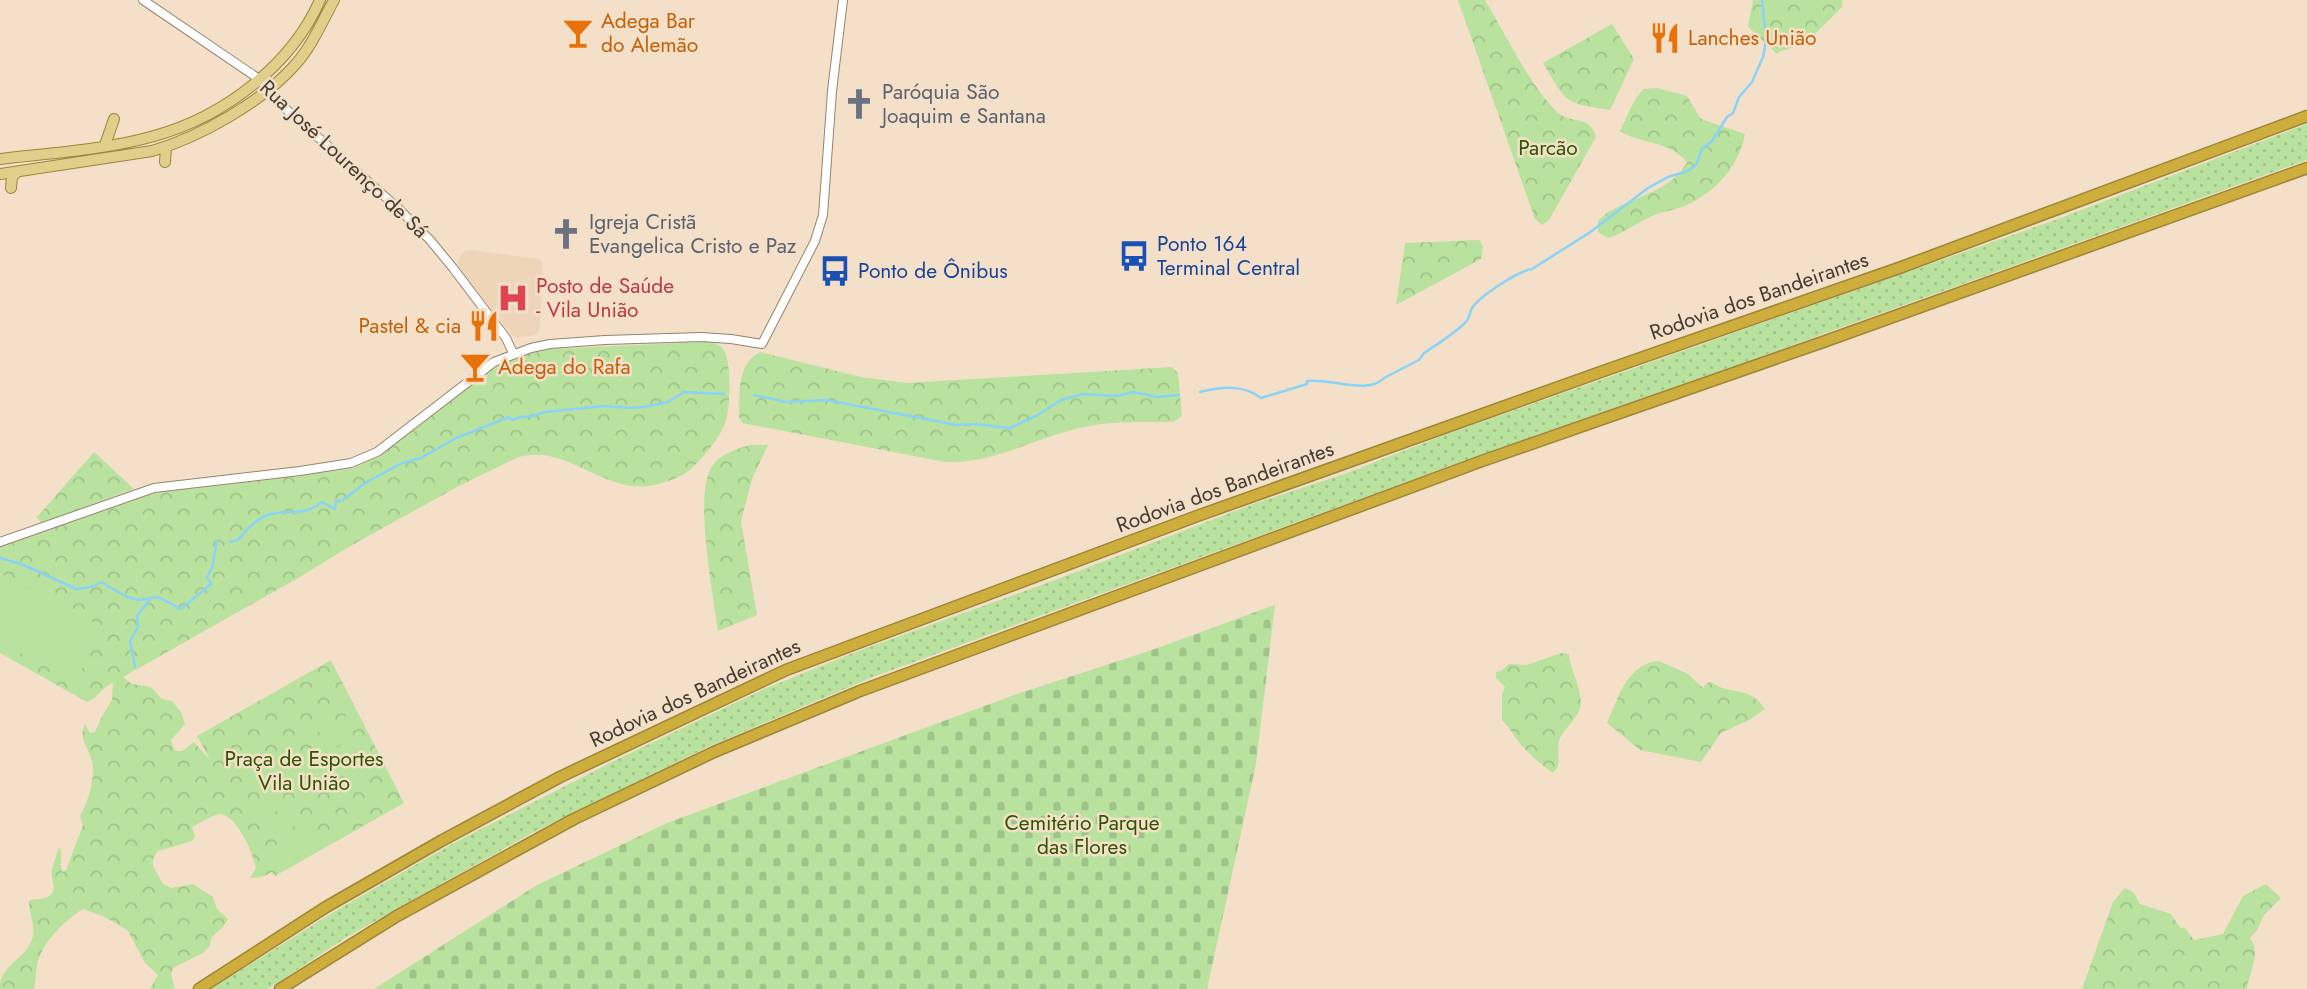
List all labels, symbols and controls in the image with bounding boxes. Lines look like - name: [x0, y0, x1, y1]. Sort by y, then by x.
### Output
- place label: Adega Bar do Alemão: [601, 6, 698, 60]
- bar icon: Adega Bar do Alemão: [561, 16, 595, 50]
- restaurant icon: Lanches União: [1648, 21, 1682, 55]
- place label: Lanches União: [1688, 23, 1817, 53]
- street label: Rua José Lourenço de Sá: [253, 73, 435, 245]
- place label: Paróquia São Joaquim e Santana: [879, 77, 1046, 131]
- church icon: Paróquia São Joaquim e Santana: [842, 87, 876, 121]
- park label: Parcão: [1518, 133, 1578, 163]
- place label: Igreja Cristã Evangelica Cristo e Paz: [589, 207, 797, 261]
- church icon: Igreja Cristã Evangelica Cristo e Paz: [549, 217, 583, 251]
- place label: Ponto 164 Terminal Central: [1157, 229, 1300, 283]
- bus stop icon: Ponto 164 Terminal Central: [1117, 239, 1151, 273]
- street label: Rodovia dos Bandeirantes: [1646, 244, 1872, 348]
- bus stop icon: Ponto de Ônibus: [818, 254, 852, 288]
- place label: Ponto de Ônibus: [858, 256, 1008, 286]
- place label: Posto de Saúde - Vila União: [536, 271, 674, 325]
- hospital icon: Posto de Saúde - Vila União: [496, 281, 530, 315]
- restaurant icon: Pastel & cia: [467, 309, 501, 343]
- place label: Pastel & cia: [358, 311, 461, 341]
- bar icon: Adega do Rafa: [458, 350, 492, 384]
- place label: Adega do Rafa: [498, 352, 631, 382]
- street label: Rodovia dos Bandeirantes: [1112, 434, 1338, 540]
- street label: Rodovia dos Bandeirantes: [585, 631, 805, 755]
- park label: Praça de Esportes Vila União: [225, 744, 383, 798]
- park label: Cemitério Parque das Flores: [1004, 808, 1160, 862]

